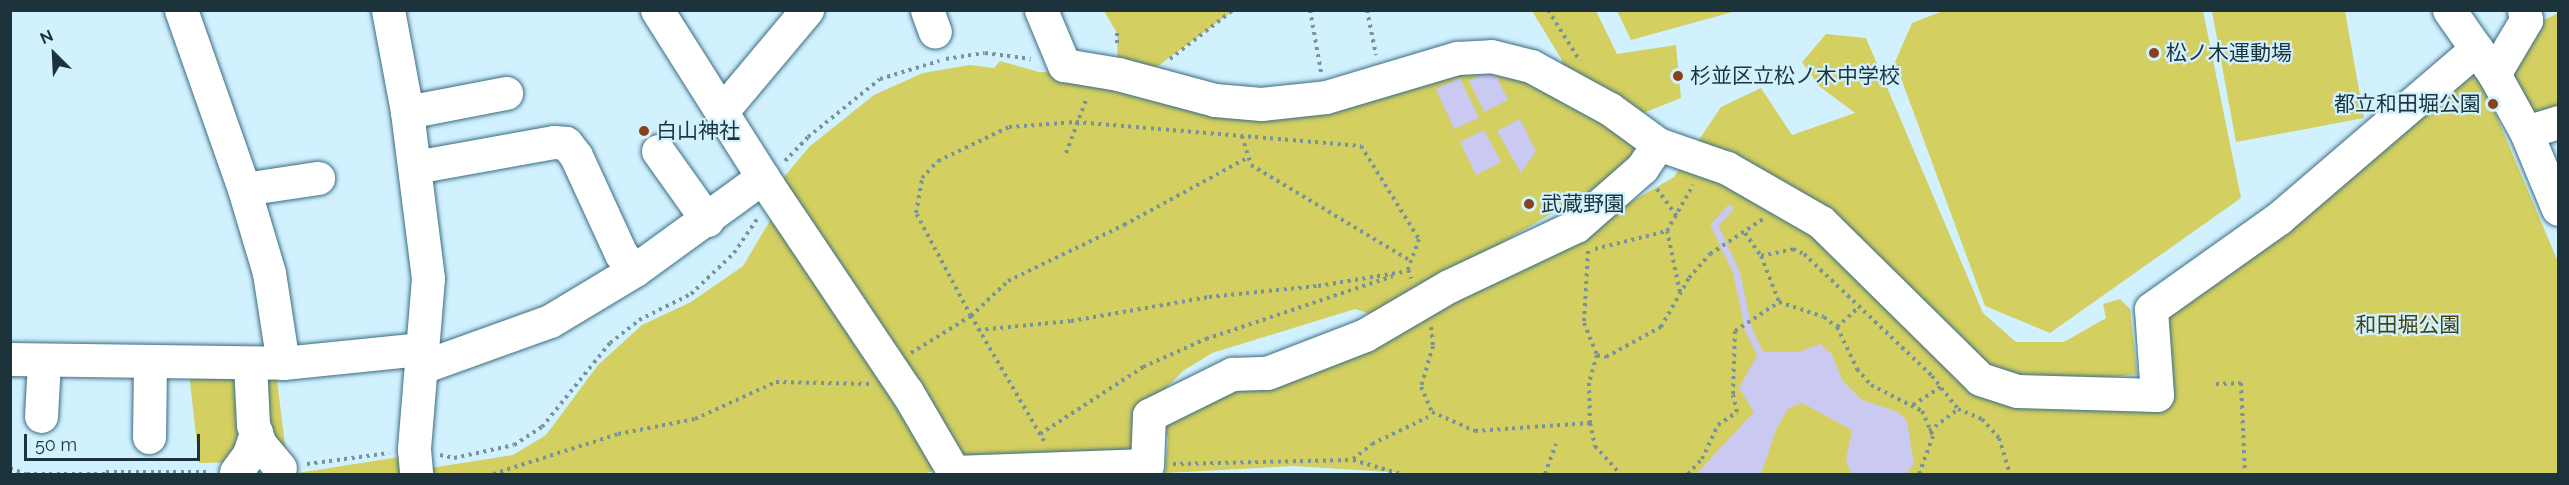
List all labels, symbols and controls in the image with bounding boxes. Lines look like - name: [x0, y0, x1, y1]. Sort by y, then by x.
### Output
- north arrow: [24, 24, 84, 84]
- text: N: [37, 26, 56, 48]
- place label: 松ノ木運動場: [2166, 40, 2292, 66]
- marker: 松ノ木運動場: [2147, 46, 2161, 60]
- place label: 杉並区立松ノ木中学校: [1690, 63, 1900, 89]
- marker: 杉並区立松ノ木中学校: [1671, 69, 1685, 83]
- place label: 都立和田堀公園: [2334, 91, 2481, 117]
- marker: 都立和田堀公園: [2486, 97, 2500, 111]
- place label: 白山神社: [656, 118, 740, 144]
- marker: 白山神社: [637, 124, 651, 138]
- place label: 武蔵野園: [1541, 191, 1625, 217]
- marker: 武蔵野園: [1522, 197, 1536, 211]
- park label: 和田堀公園: [2356, 312, 2460, 338]
- scale bar: [27, 422, 202, 460]
- text: 50 m: [35, 434, 77, 455]

